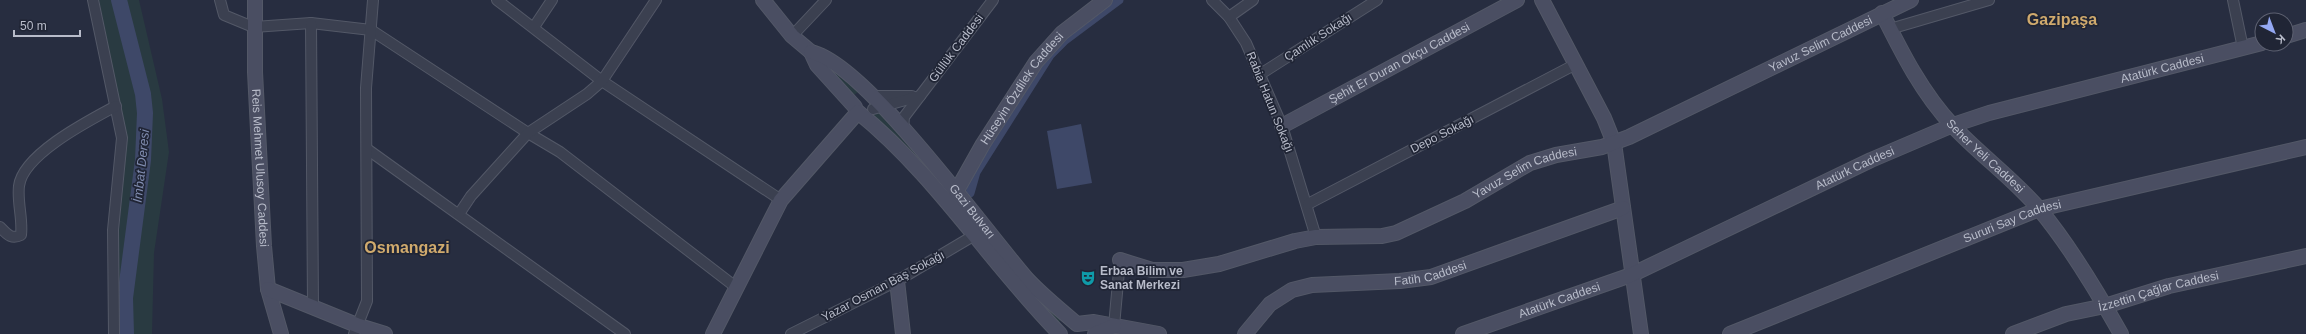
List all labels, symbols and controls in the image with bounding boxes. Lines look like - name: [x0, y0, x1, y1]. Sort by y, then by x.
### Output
- street label: Çamlık Sokağı: [1281, 10, 1355, 64]
- street label: Güllük Caddesi: [926, 11, 986, 85]
- district label: Gazipaşa: [2027, 11, 2097, 28]
- scale bar: [14, 12, 80, 38]
- north arrow: [2254, 12, 2294, 52]
- street label: Yavuz Selim Caddesi: [1766, 13, 1874, 75]
- text: 50 m: [20, 19, 47, 33]
- street label: Şehit Er Duran Okçu Caddesi: [1326, 20, 1472, 107]
- street label: Hüseyin Özdilek Caddesi: [978, 29, 1066, 147]
- text: K: [2274, 32, 2288, 47]
- street label: Rabia Hatun Sokağı: [1243, 50, 1297, 154]
- street label: Atatürk Caddesi: [2119, 51, 2205, 86]
- street label: Reis Mehmet Ulusoy Caddesi: [249, 88, 271, 247]
- street label: Depo Sokağı: [1408, 112, 1476, 156]
- street label: Seher Yeli Caddesi: [1943, 116, 2027, 196]
- water label: İmbat Deresi: [130, 127, 152, 203]
- street label: Atatürk Caddesi: [1813, 144, 1896, 193]
- street label: Yavuz Selim Caddesi: [1470, 145, 1578, 202]
- street label: Gazi Bulvarı: [946, 181, 998, 241]
- street label: Sururi Say Caddesi: [1961, 197, 2062, 246]
- district label: Osmangazi: [364, 239, 450, 256]
- street label: Yazar Osman Baş Sokağı: [819, 248, 947, 324]
- street label: Fatih Caddesi: [1394, 258, 1468, 288]
- place label: Erbaa Bilim ve Sanat Merkezi: [1100, 264, 1183, 292]
- street label: İzzettin Çağlar Caddesi: [2097, 268, 2220, 314]
- theatre icon: Erbaa Bilim ve Sanat Merkezi: [1079, 269, 1097, 287]
- street label: Atatürk Caddesi: [1517, 279, 1602, 321]

